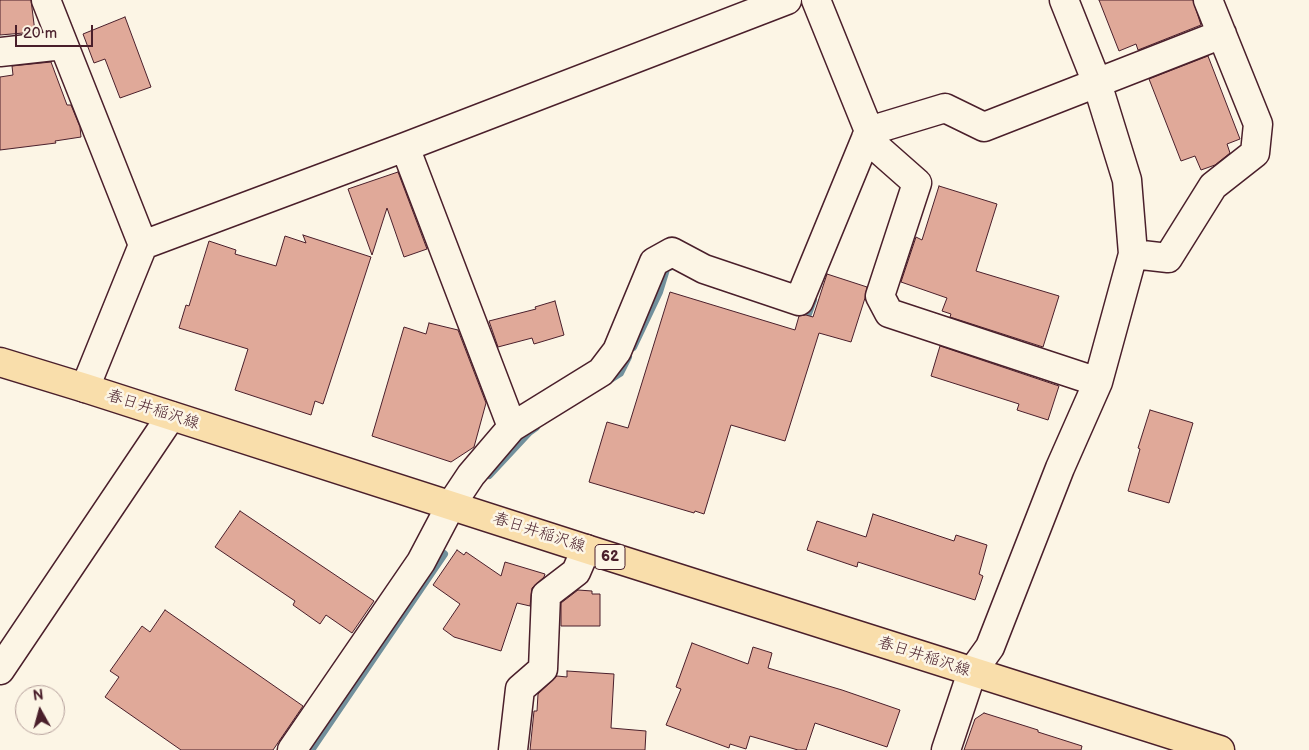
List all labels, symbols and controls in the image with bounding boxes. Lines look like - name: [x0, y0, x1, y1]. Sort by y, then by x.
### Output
- scale bar: [18, 15, 95, 47]
- text: 20 m: [23, 24, 57, 43]
- street label: 春日井稲沢線: [104, 386, 202, 434]
- street label: 春日井稲沢線: [490, 509, 588, 557]
- road number: 62: [595, 544, 625, 570]
- street label: 春日井稲沢線: [875, 633, 973, 681]
- north arrow: [15, 685, 65, 735]
- text: N: [32, 687, 44, 705]

